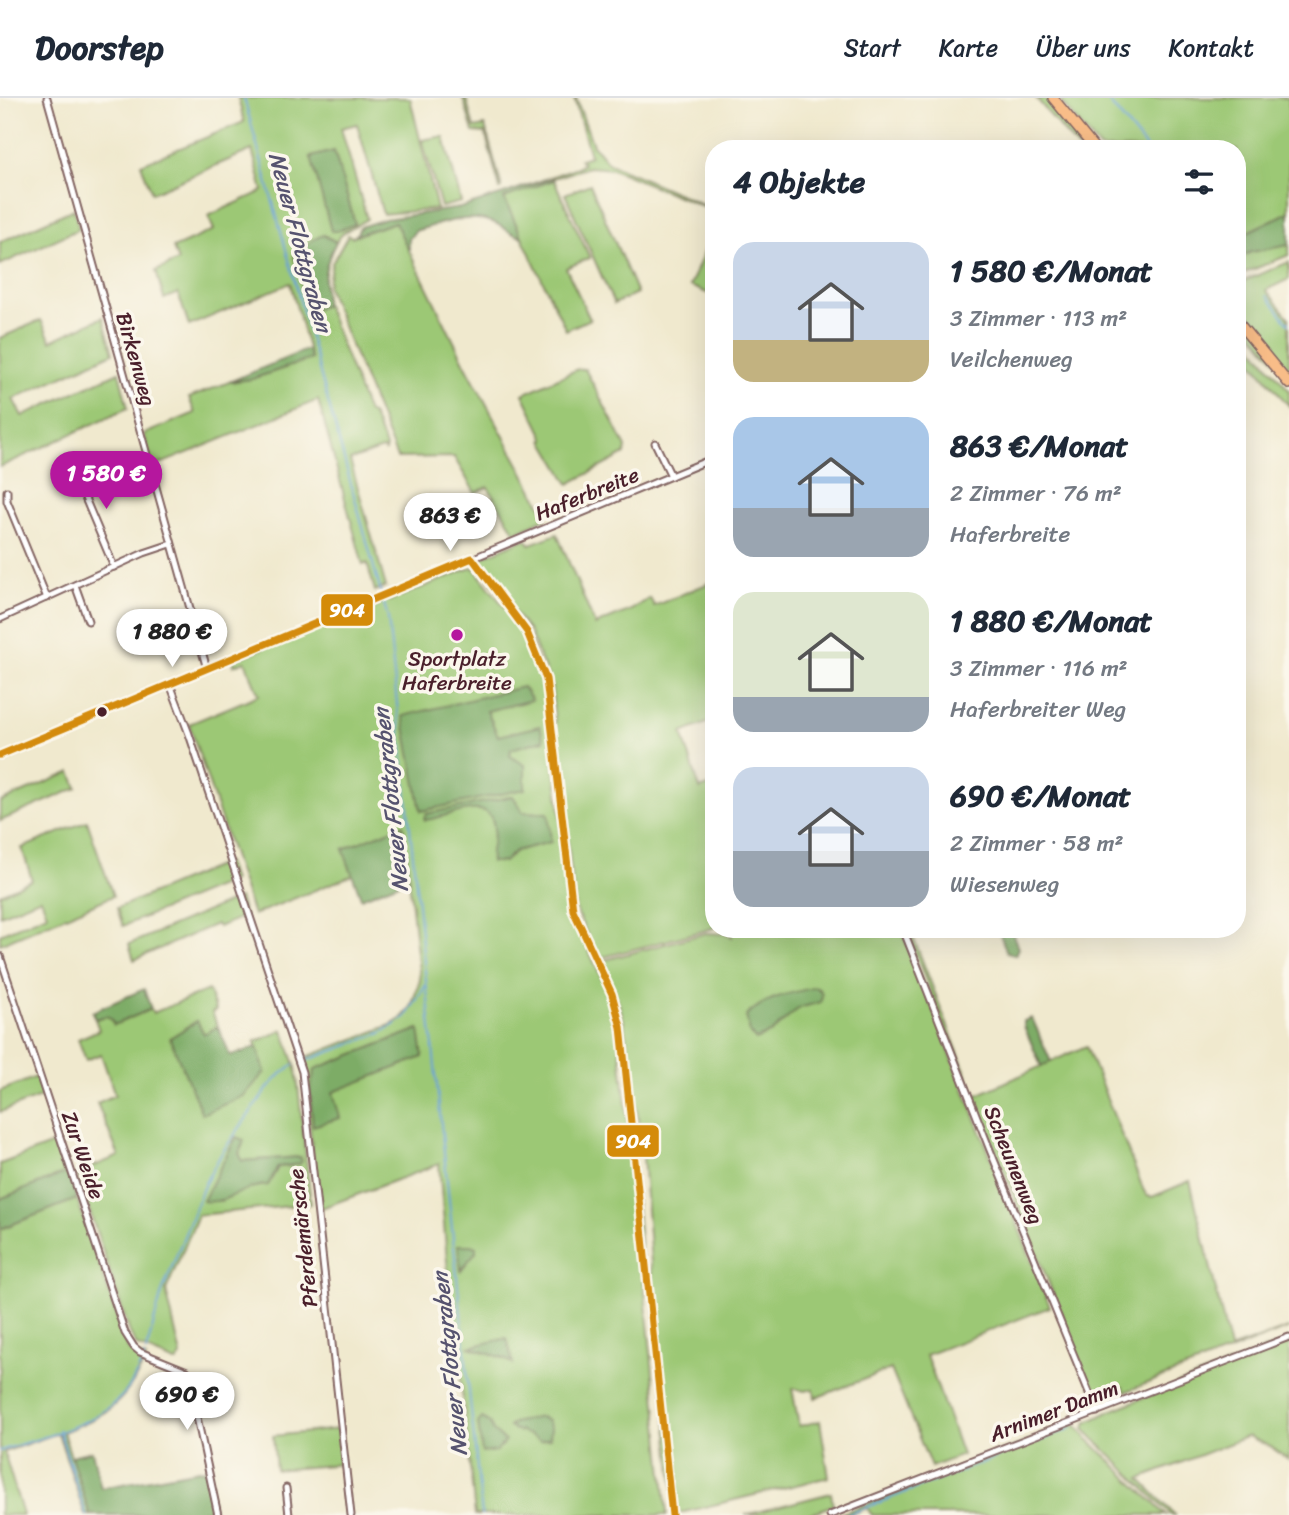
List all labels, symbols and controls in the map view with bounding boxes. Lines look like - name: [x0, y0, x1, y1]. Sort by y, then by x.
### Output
- text: Doorstep: [35, 19, 164, 77]
- text: Start: [844, 27, 901, 69]
- text: Karte: [939, 27, 998, 69]
- text: Über uns: [1036, 27, 1131, 69]
- text: Kontakt: [1169, 27, 1254, 69]
- water label: Neuer Flottgraben: [256, 147, 344, 339]
- text: 4 Objekte: [733, 155, 865, 209]
- icon: filters: [1180, 163, 1218, 201]
- text: 1 580 €/Monat: [950, 244, 1153, 298]
- icon: home: [789, 270, 873, 354]
- text: 3 Zimmer · 113 m²: [950, 298, 1127, 339]
- street label: Birkenweg: [104, 308, 168, 411]
- text: Veilchenweg: [950, 339, 1073, 380]
- text: 863 €/Monat: [950, 419, 1128, 473]
- icon: home: [789, 445, 873, 529]
- pin: 1 580 €: [41, 452, 171, 511]
- text: 1 580 €: [66, 453, 146, 494]
- street label: Haferbreite: [529, 456, 645, 532]
- text: 2 Zimmer · 76 m²: [950, 473, 1122, 514]
- pin: 863 €: [401, 494, 499, 553]
- text: 863 €: [420, 495, 480, 536]
- text: Haferbreite: [950, 514, 1070, 555]
- line badge: 904: [320, 593, 374, 627]
- text: 904: [329, 594, 365, 627]
- text: 1 880 €/Monat: [950, 594, 1152, 648]
- pin: 1 880 €: [107, 610, 237, 669]
- text: 1 880 €: [132, 611, 212, 652]
- icon: home: [789, 620, 873, 704]
- marker: Sportplatz Haferbreite: [449, 627, 465, 643]
- place label: Sportplatz Haferbreite: [402, 640, 512, 702]
- text: 3 Zimmer · 116 m²: [950, 648, 1128, 689]
- text: Haferbreiter Weg: [950, 689, 1126, 730]
- water label: Neuer Flottgraben: [361, 703, 421, 894]
- unlabelled marker: [95, 705, 109, 719]
- text: 690 €/Monat: [950, 769, 1131, 823]
- icon: home: [789, 795, 873, 879]
- text: 2 Zimmer · 58 m²: [950, 823, 1123, 864]
- text: Wiesenweg: [950, 864, 1059, 905]
- street label: Scheunenweg: [973, 1100, 1055, 1230]
- street label: Zur Weide: [50, 1105, 116, 1205]
- line badge: 904: [606, 1124, 660, 1158]
- text: 904: [615, 1125, 651, 1158]
- street label: Pferdemärsche: [277, 1166, 329, 1309]
- water label: Neuer Flottgraben: [420, 1267, 480, 1458]
- street label: Arnimer Damm: [983, 1369, 1124, 1453]
- pin: 690 €: [138, 1372, 236, 1432]
- text: 690 €: [156, 1374, 218, 1415]

